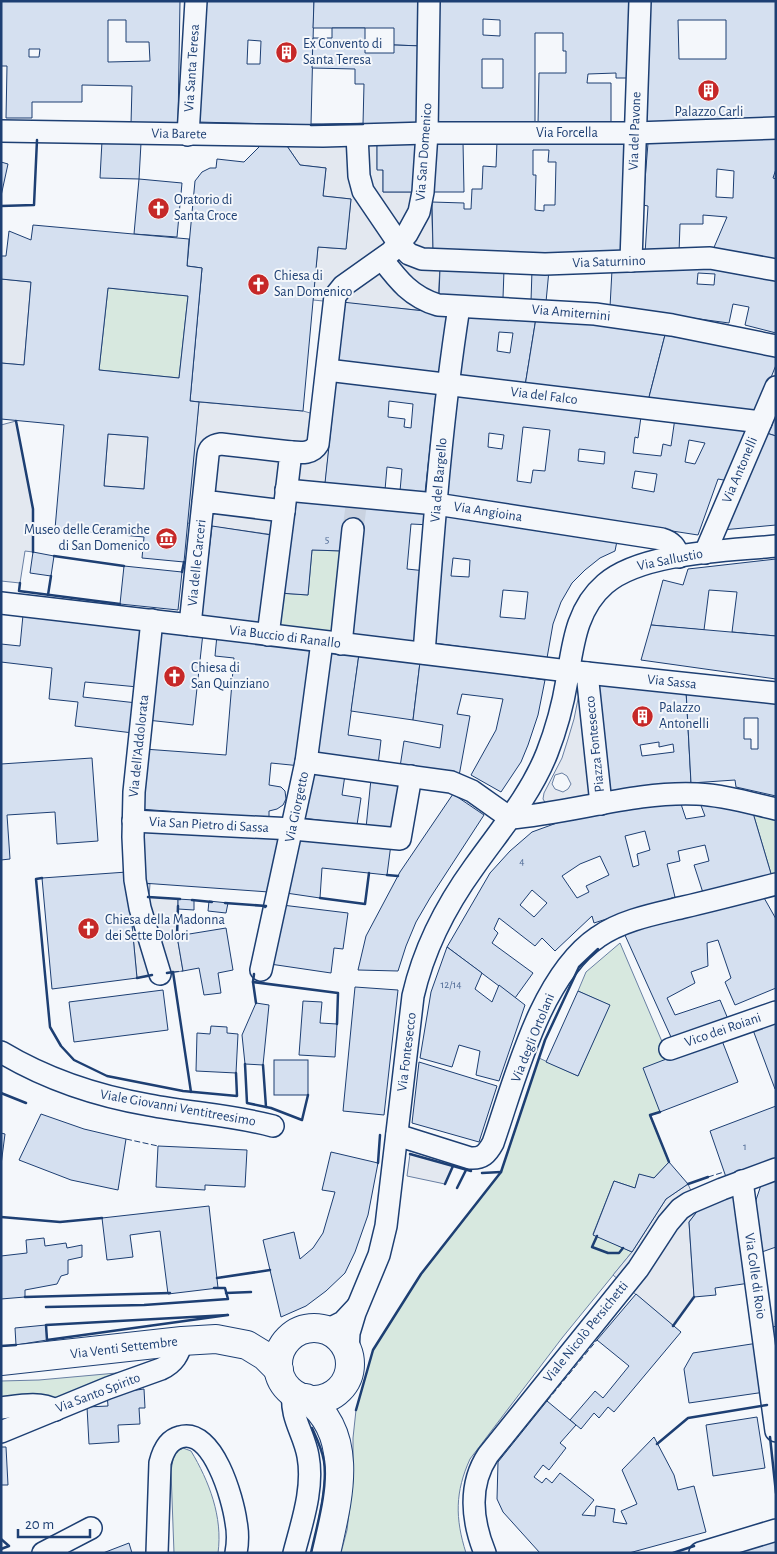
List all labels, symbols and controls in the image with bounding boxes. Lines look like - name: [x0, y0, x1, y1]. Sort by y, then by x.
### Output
- street label: Via Santa Teresa: [182, 23, 202, 112]
- place label: Ex Convento di Santa Teresa: [303, 37, 382, 67]
- building icon: Ex Convento di Santa Teresa: [275, 40, 299, 64]
- building icon: Palazzo Carli: [697, 78, 721, 102]
- street label: Via del Pavone: [627, 91, 643, 171]
- street label: Via San Domenico: [414, 102, 434, 202]
- place label: Palazzo Carli: [675, 105, 743, 119]
- street label: Via Forcella: [536, 126, 599, 140]
- street label: Via Barete: [151, 127, 207, 141]
- place label: Oratorio di Santa Croce: [174, 193, 237, 223]
- church icon: Oratorio di Santa Croce: [146, 196, 170, 220]
- street label: Via Saturnino: [572, 254, 646, 270]
- place label: Chiesa di San Domenico: [274, 269, 353, 299]
- church icon: Chiesa di San Domenico: [246, 272, 270, 296]
- street label: Via Amiternini: [531, 303, 611, 323]
- street label: Via del Falco: [510, 385, 578, 407]
- street label: Via Antonelli: [720, 435, 760, 505]
- street label: Via del Bargello: [428, 437, 450, 523]
- street label: Via Angioina: [453, 500, 524, 524]
- street label: Via delle Carceri: [185, 519, 209, 607]
- place label: Museo delle Ceramiche di San Domenico: [24, 523, 150, 553]
- museum icon: Museo delle Ceramiche di San Domenico: [154, 526, 178, 550]
- house number: 5: [325, 534, 330, 545]
- street label: Via Sallustio: [636, 547, 704, 573]
- street label: Via Buccio di Ranallo: [228, 623, 342, 651]
- place label: Chiesa di San Quinziano: [191, 661, 270, 691]
- church icon: Chiesa di San Quinziano: [163, 664, 187, 688]
- street label: Via Sassa: [647, 672, 698, 692]
- street label: Via dell'Addolorata: [127, 693, 151, 798]
- street label: Piazza Fontesecco: [583, 695, 607, 793]
- place label: Palazzo Antonelli: [659, 701, 709, 731]
- building icon: Palazzo Antonelli: [631, 704, 655, 728]
- street label: Via Giorgetto: [283, 770, 311, 844]
- street label: Via San Pietro di Sassa: [149, 815, 270, 835]
- house number: 4: [519, 856, 525, 867]
- place label: Chiesa della Madonna dei Sette Dolori: [105, 913, 225, 943]
- church icon: Chiesa della Madonna dei Sette Dolori: [77, 916, 101, 940]
- house number: 12/14: [440, 979, 462, 990]
- street label: Via degli Ortolani: [509, 992, 557, 1084]
- street label: Vico dei Roiani: [683, 1010, 763, 1050]
- street label: Via Fontesecco: [395, 1012, 419, 1092]
- street label: Viale Giovanni Ventitreesimo: [99, 1087, 257, 1129]
- house number: 1: [743, 1141, 747, 1152]
- street label: Via Colle di Roio: [742, 1232, 768, 1320]
- street label: Viale Nicolò Persichetti: [541, 1279, 631, 1385]
- street label: Via Venti Settembre: [69, 1334, 179, 1362]
- street label: Via Santo Spirito: [54, 1370, 142, 1416]
- scale bar: [18, 1506, 90, 1538]
- text: 20 m: [25, 1517, 54, 1532]

